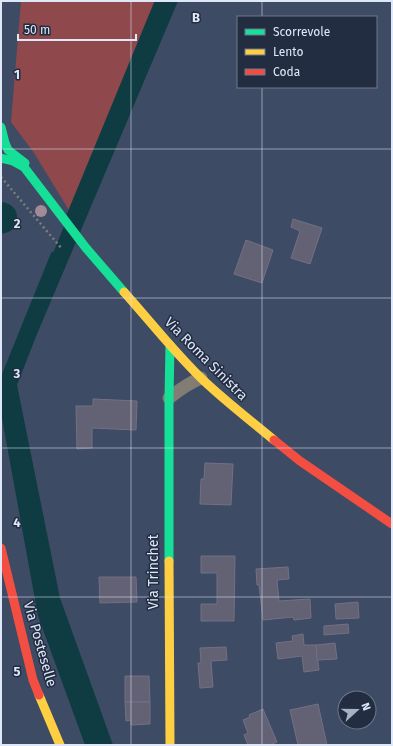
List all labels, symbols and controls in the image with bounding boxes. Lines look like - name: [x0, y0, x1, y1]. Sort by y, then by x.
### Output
- text: B: [192, 10, 200, 25]
- scale bar: [18, 16, 136, 42]
- legend: [237, 16, 377, 88]
- text: 50 m: [24, 23, 50, 37]
- text: Scorrevole: [273, 25, 330, 39]
- text: Lento: [273, 45, 303, 59]
- text: Coda: [273, 65, 300, 79]
- text: 1: [14, 67, 20, 82]
- text: 2: [14, 216, 21, 231]
- street label: Via Roma Sinistra: [161, 314, 251, 404]
- text: 3: [13, 366, 21, 381]
- text: 4: [13, 515, 21, 530]
- street label: Via Trinchet: [145, 534, 162, 610]
- street label: Via Posteselle: [20, 599, 60, 689]
- text: 5: [14, 664, 21, 679]
- north arrow: [337, 690, 377, 730]
- text: N: [358, 701, 373, 712]

